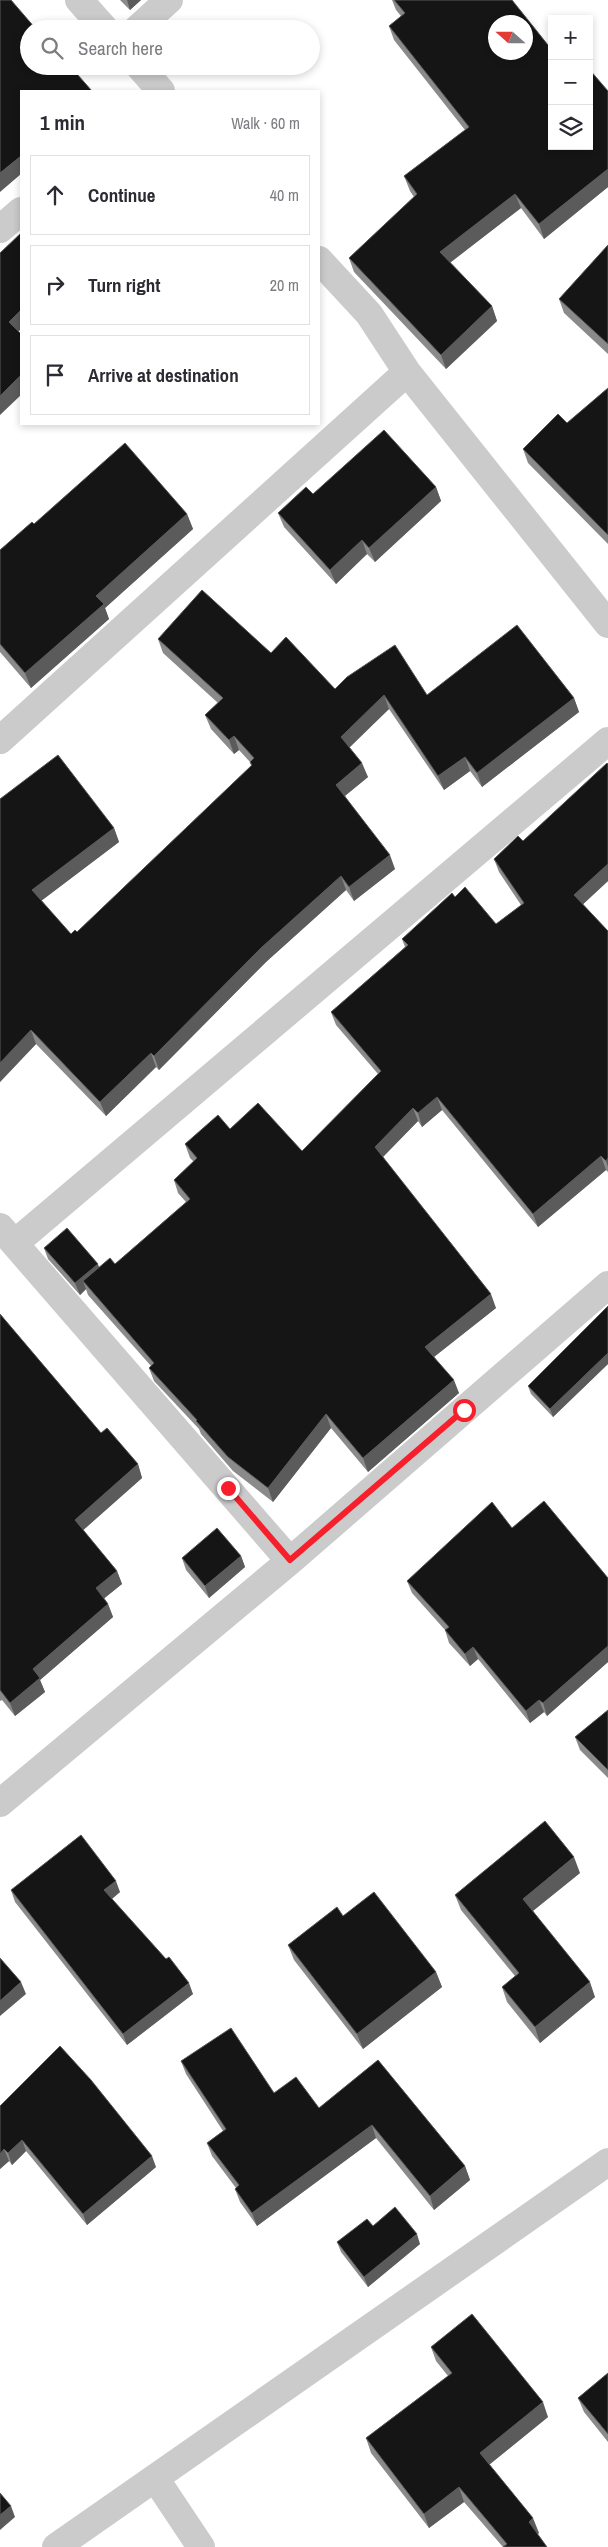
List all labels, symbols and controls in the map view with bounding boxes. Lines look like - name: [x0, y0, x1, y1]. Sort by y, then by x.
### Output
- north arrow: [488, 15, 533, 60]
- map controls: [548, 15, 593, 150]
- button: +: [548, 15, 593, 60]
- search box: [20, 20, 320, 75]
- icon: search: [38, 34, 66, 62]
- text: Search here: [78, 35, 163, 61]
- button: −: [548, 60, 593, 105]
- button: layers: [548, 105, 593, 150]
- text: 1 min: [40, 108, 85, 137]
- text: Walk · 60 m: [231, 112, 300, 134]
- icon: ahead: [41, 181, 69, 209]
- text: Continue: [88, 182, 156, 208]
- text: 40 m: [270, 184, 299, 206]
- icon: right: [41, 271, 69, 299]
- text: Turn right: [88, 272, 160, 298]
- text: 20 m: [270, 274, 299, 296]
- icon: arrive: [41, 361, 69, 389]
- text: Arrive at destination: [88, 362, 239, 388]
- route start: [453, 1399, 476, 1422]
- route end: [217, 1477, 240, 1500]

